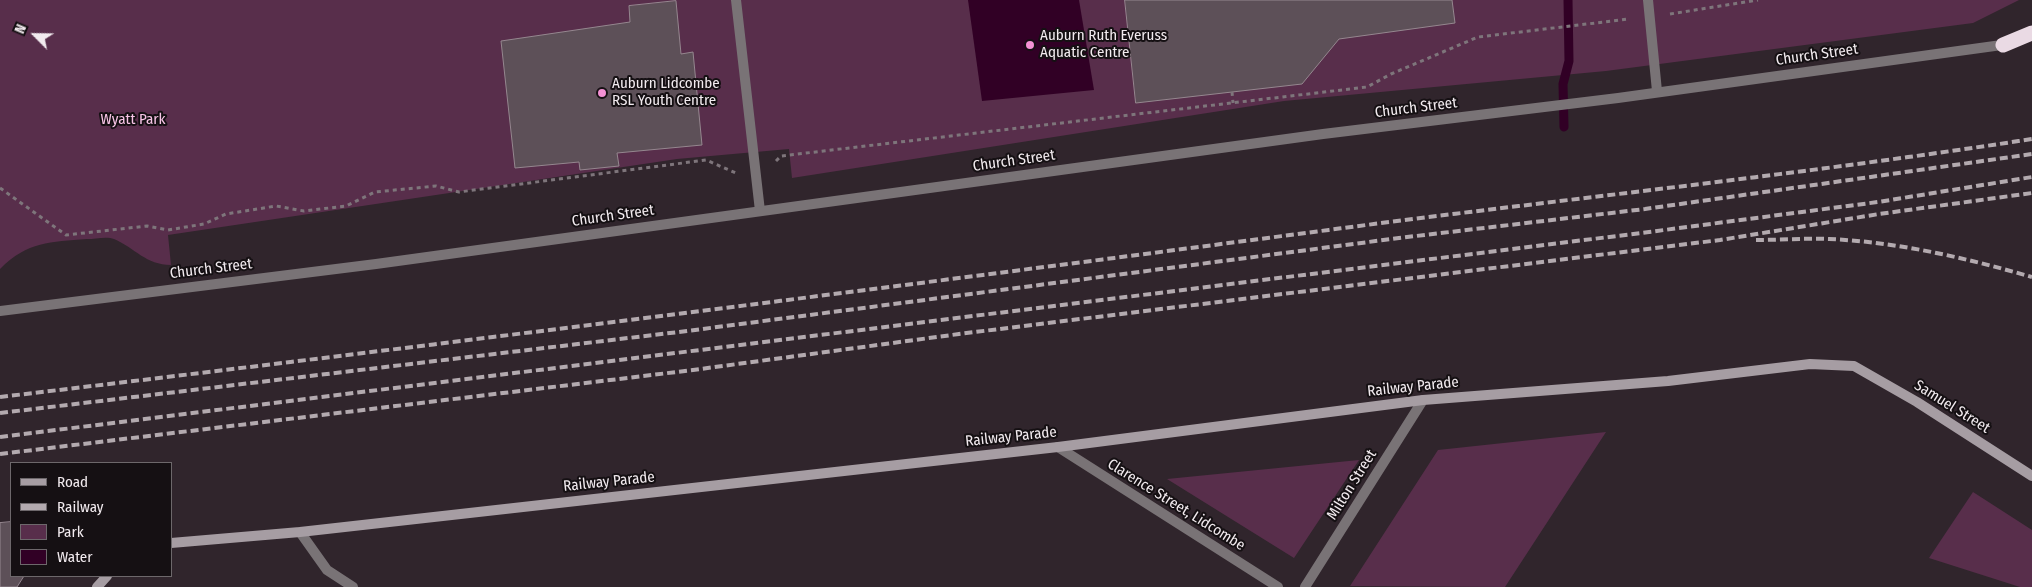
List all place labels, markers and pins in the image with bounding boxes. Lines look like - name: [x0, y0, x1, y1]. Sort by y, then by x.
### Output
- place label: Auburn Ruth Everuss Aquatic Centre: [1040, 27, 1167, 62]
- marker: Auburn Ruth Everuss Aquatic Centre: [1024, 39, 1036, 51]
- place label: Auburn Lidcombe RSL Youth Centre: [612, 75, 720, 110]
- marker: Auburn Lidcombe RSL Youth Centre: [596, 87, 608, 99]

